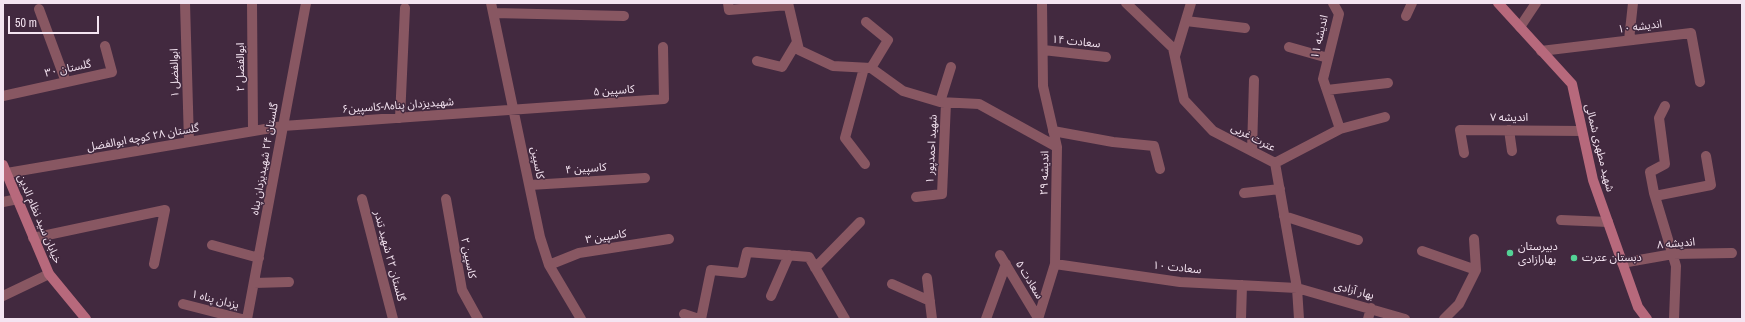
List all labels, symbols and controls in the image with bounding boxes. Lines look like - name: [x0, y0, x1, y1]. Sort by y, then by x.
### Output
- scale bar: [10, 8, 101, 34]
- street label: اندیشه ۱۱: [1309, 14, 1331, 60]
- text: 50 m: [15, 15, 37, 31]
- street label: اندیشه ۱۰: [1617, 18, 1663, 36]
- street label: سعادت ۱۴: [1051, 33, 1101, 51]
- street label: ابوالفضل ۲: [234, 43, 248, 91]
- street label: ابوالفضل ۱: [168, 48, 182, 98]
- street label: گلستان ۳۰: [44, 58, 92, 80]
- street label: کاسپین ۵: [593, 83, 635, 99]
- street label: شهیدیزدان پناه۸-کاسپین۶: [342, 96, 454, 116]
- street label: گلستان ۲۴ شهیدیزدان پناه: [249, 102, 281, 216]
- street label: شهید مطهری شمالی: [1582, 103, 1616, 193]
- street label: اندیشه ۷: [1490, 111, 1528, 125]
- street label: شهید احمدپور ۱: [924, 114, 940, 184]
- street label: عترت غربی: [1229, 121, 1277, 155]
- street label: گلستان ۲۸ کوچه ابوالفضل: [86, 122, 200, 154]
- street label: کاسپین: [527, 146, 547, 180]
- street label: اندیشه ۲۹: [1038, 151, 1052, 195]
- street label: کاسپین ۴: [565, 161, 607, 177]
- street label: خیابان سید نظام الدین: [14, 172, 64, 266]
- street label: گلستان ۲۲ شهید تندر: [371, 209, 407, 303]
- street label: کاسپین ۳: [585, 227, 627, 247]
- street label: کاسپین ۲: [458, 236, 478, 280]
- street label: اندیشه ۸: [1656, 236, 1696, 252]
- place label: دبیرستان بهارازادی: [1518, 240, 1558, 266]
- marker: دبیرستان بهارازادی: [1505, 248, 1515, 258]
- place label: دبستان عترت: [1582, 251, 1642, 265]
- marker: دبستان عترت: [1569, 253, 1579, 263]
- street label: سعادت ۵: [1012, 258, 1046, 302]
- street label: سعادت ۱۰: [1152, 259, 1202, 277]
- street label: بهار آزادی: [1333, 279, 1375, 303]
- street label: یزدان پناه ۱: [190, 288, 240, 312]

